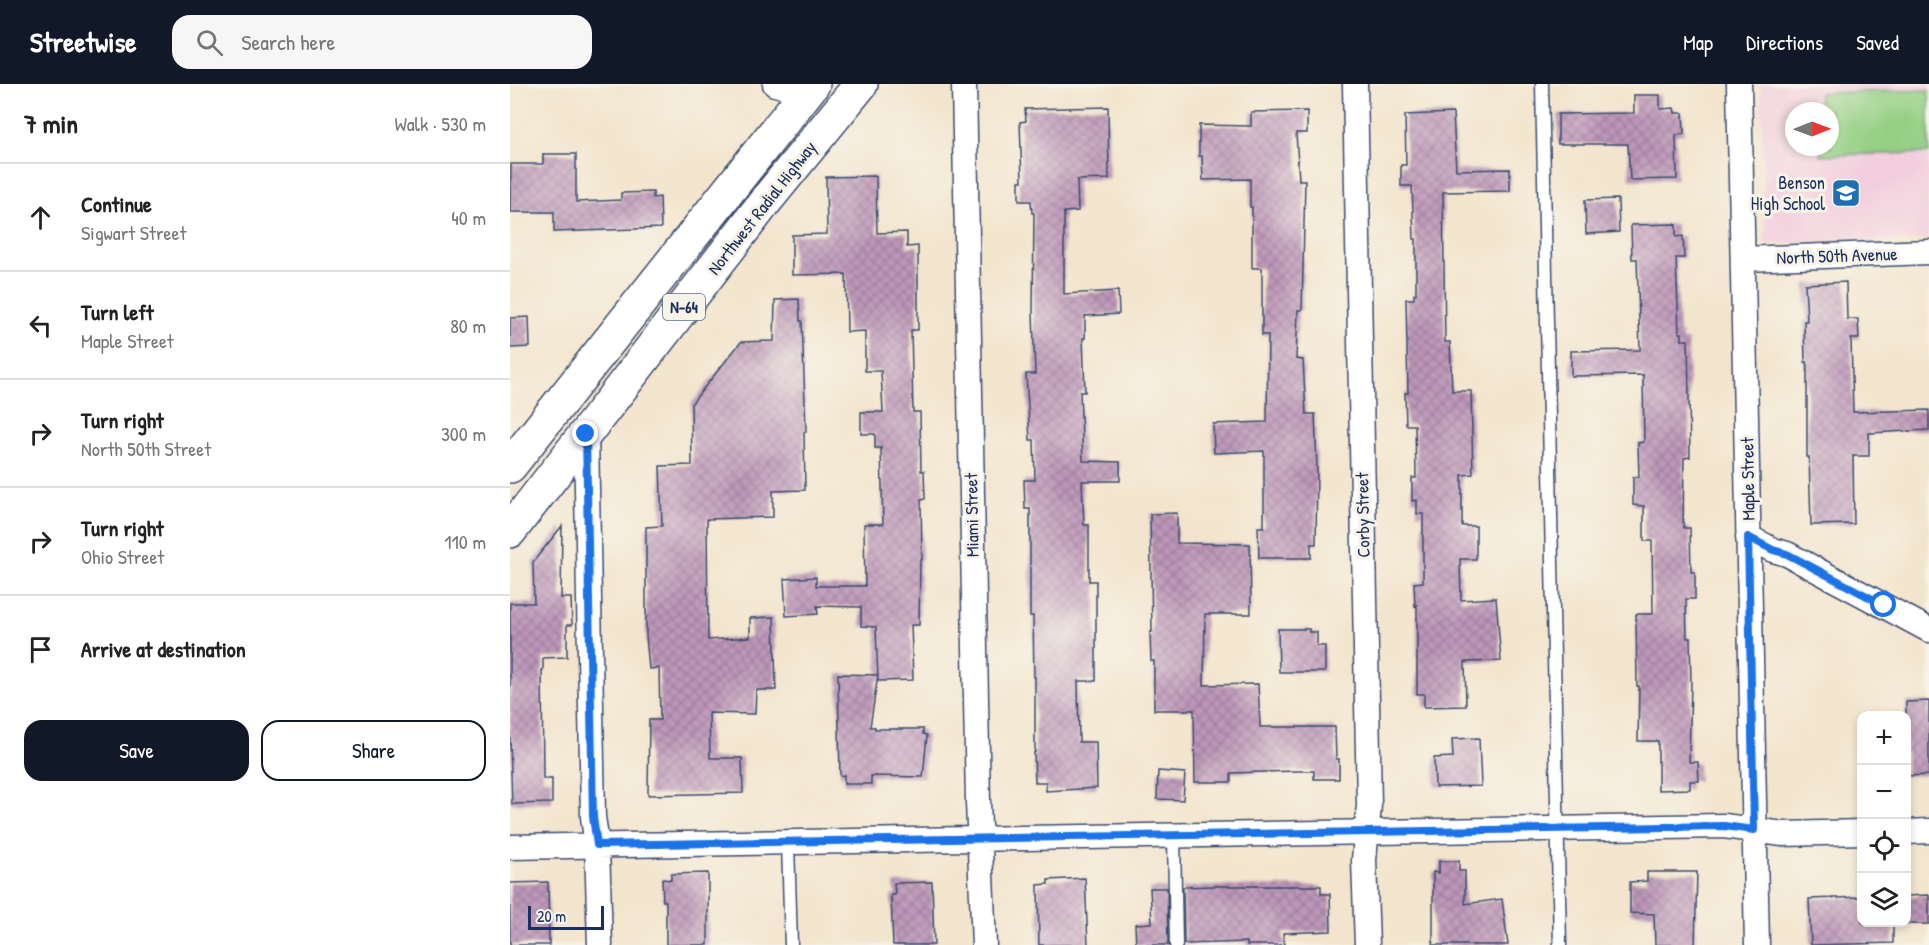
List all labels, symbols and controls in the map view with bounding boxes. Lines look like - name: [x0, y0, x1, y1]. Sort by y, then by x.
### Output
- search box: [172, 15, 592, 69]
- text: Streetwise: [30, 23, 136, 61]
- icon: search: [193, 26, 226, 59]
- text: Search here: [241, 27, 335, 57]
- text: Map: [1683, 28, 1713, 57]
- text: Directions: [1746, 28, 1823, 57]
- text: Saved: [1856, 28, 1899, 57]
- north arrow: [1785, 102, 1839, 156]
- text: 7 min: [24, 106, 78, 141]
- text: Walk · 530 m: [394, 110, 486, 137]
- street label: Northwest Radial Highway: [701, 135, 822, 280]
- place label: Benson High School: [1751, 170, 1825, 216]
- school or university icon: Benson High School: [1830, 177, 1862, 209]
- text: Continue: [81, 189, 152, 219]
- icon: ahead: [24, 201, 57, 234]
- text: 40 m: [451, 204, 486, 231]
- text: Sigwart Street: [81, 219, 186, 246]
- street label: North 50th Avenue: [1776, 241, 1898, 270]
- road number: N-64: [663, 294, 705, 320]
- text: Turn left: [81, 297, 154, 327]
- icon: left: [24, 309, 57, 342]
- text: 80 m: [450, 312, 486, 339]
- text: Maple Street: [81, 327, 174, 354]
- text: Turn right: [81, 405, 164, 435]
- icon: right: [24, 417, 57, 450]
- text: 300 m: [441, 420, 486, 447]
- route end: [572, 420, 598, 446]
- text: North 50th Street: [81, 435, 211, 462]
- street label: Maple Street: [1734, 436, 1761, 521]
- street label: Corby Street: [1349, 471, 1376, 558]
- street label: Miami Street: [958, 472, 985, 557]
- text: Turn right: [81, 513, 164, 543]
- icon: right: [24, 525, 57, 558]
- text: 110 m: [444, 528, 486, 555]
- text: Ohio Street: [81, 543, 164, 570]
- route start: [1870, 591, 1896, 617]
- icon: arrive: [24, 633, 57, 666]
- text: Arrive at destination: [81, 634, 246, 664]
- map controls: [1857, 711, 1911, 927]
- button: +: [1857, 711, 1911, 765]
- button: Save: [24, 720, 249, 781]
- button: Share: [261, 720, 486, 781]
- button: −: [1857, 765, 1911, 819]
- button: locate: [1857, 819, 1911, 873]
- button: layers: [1857, 873, 1911, 927]
- scale bar: [528, 903, 604, 930]
- text: 20 m: [537, 905, 566, 927]

